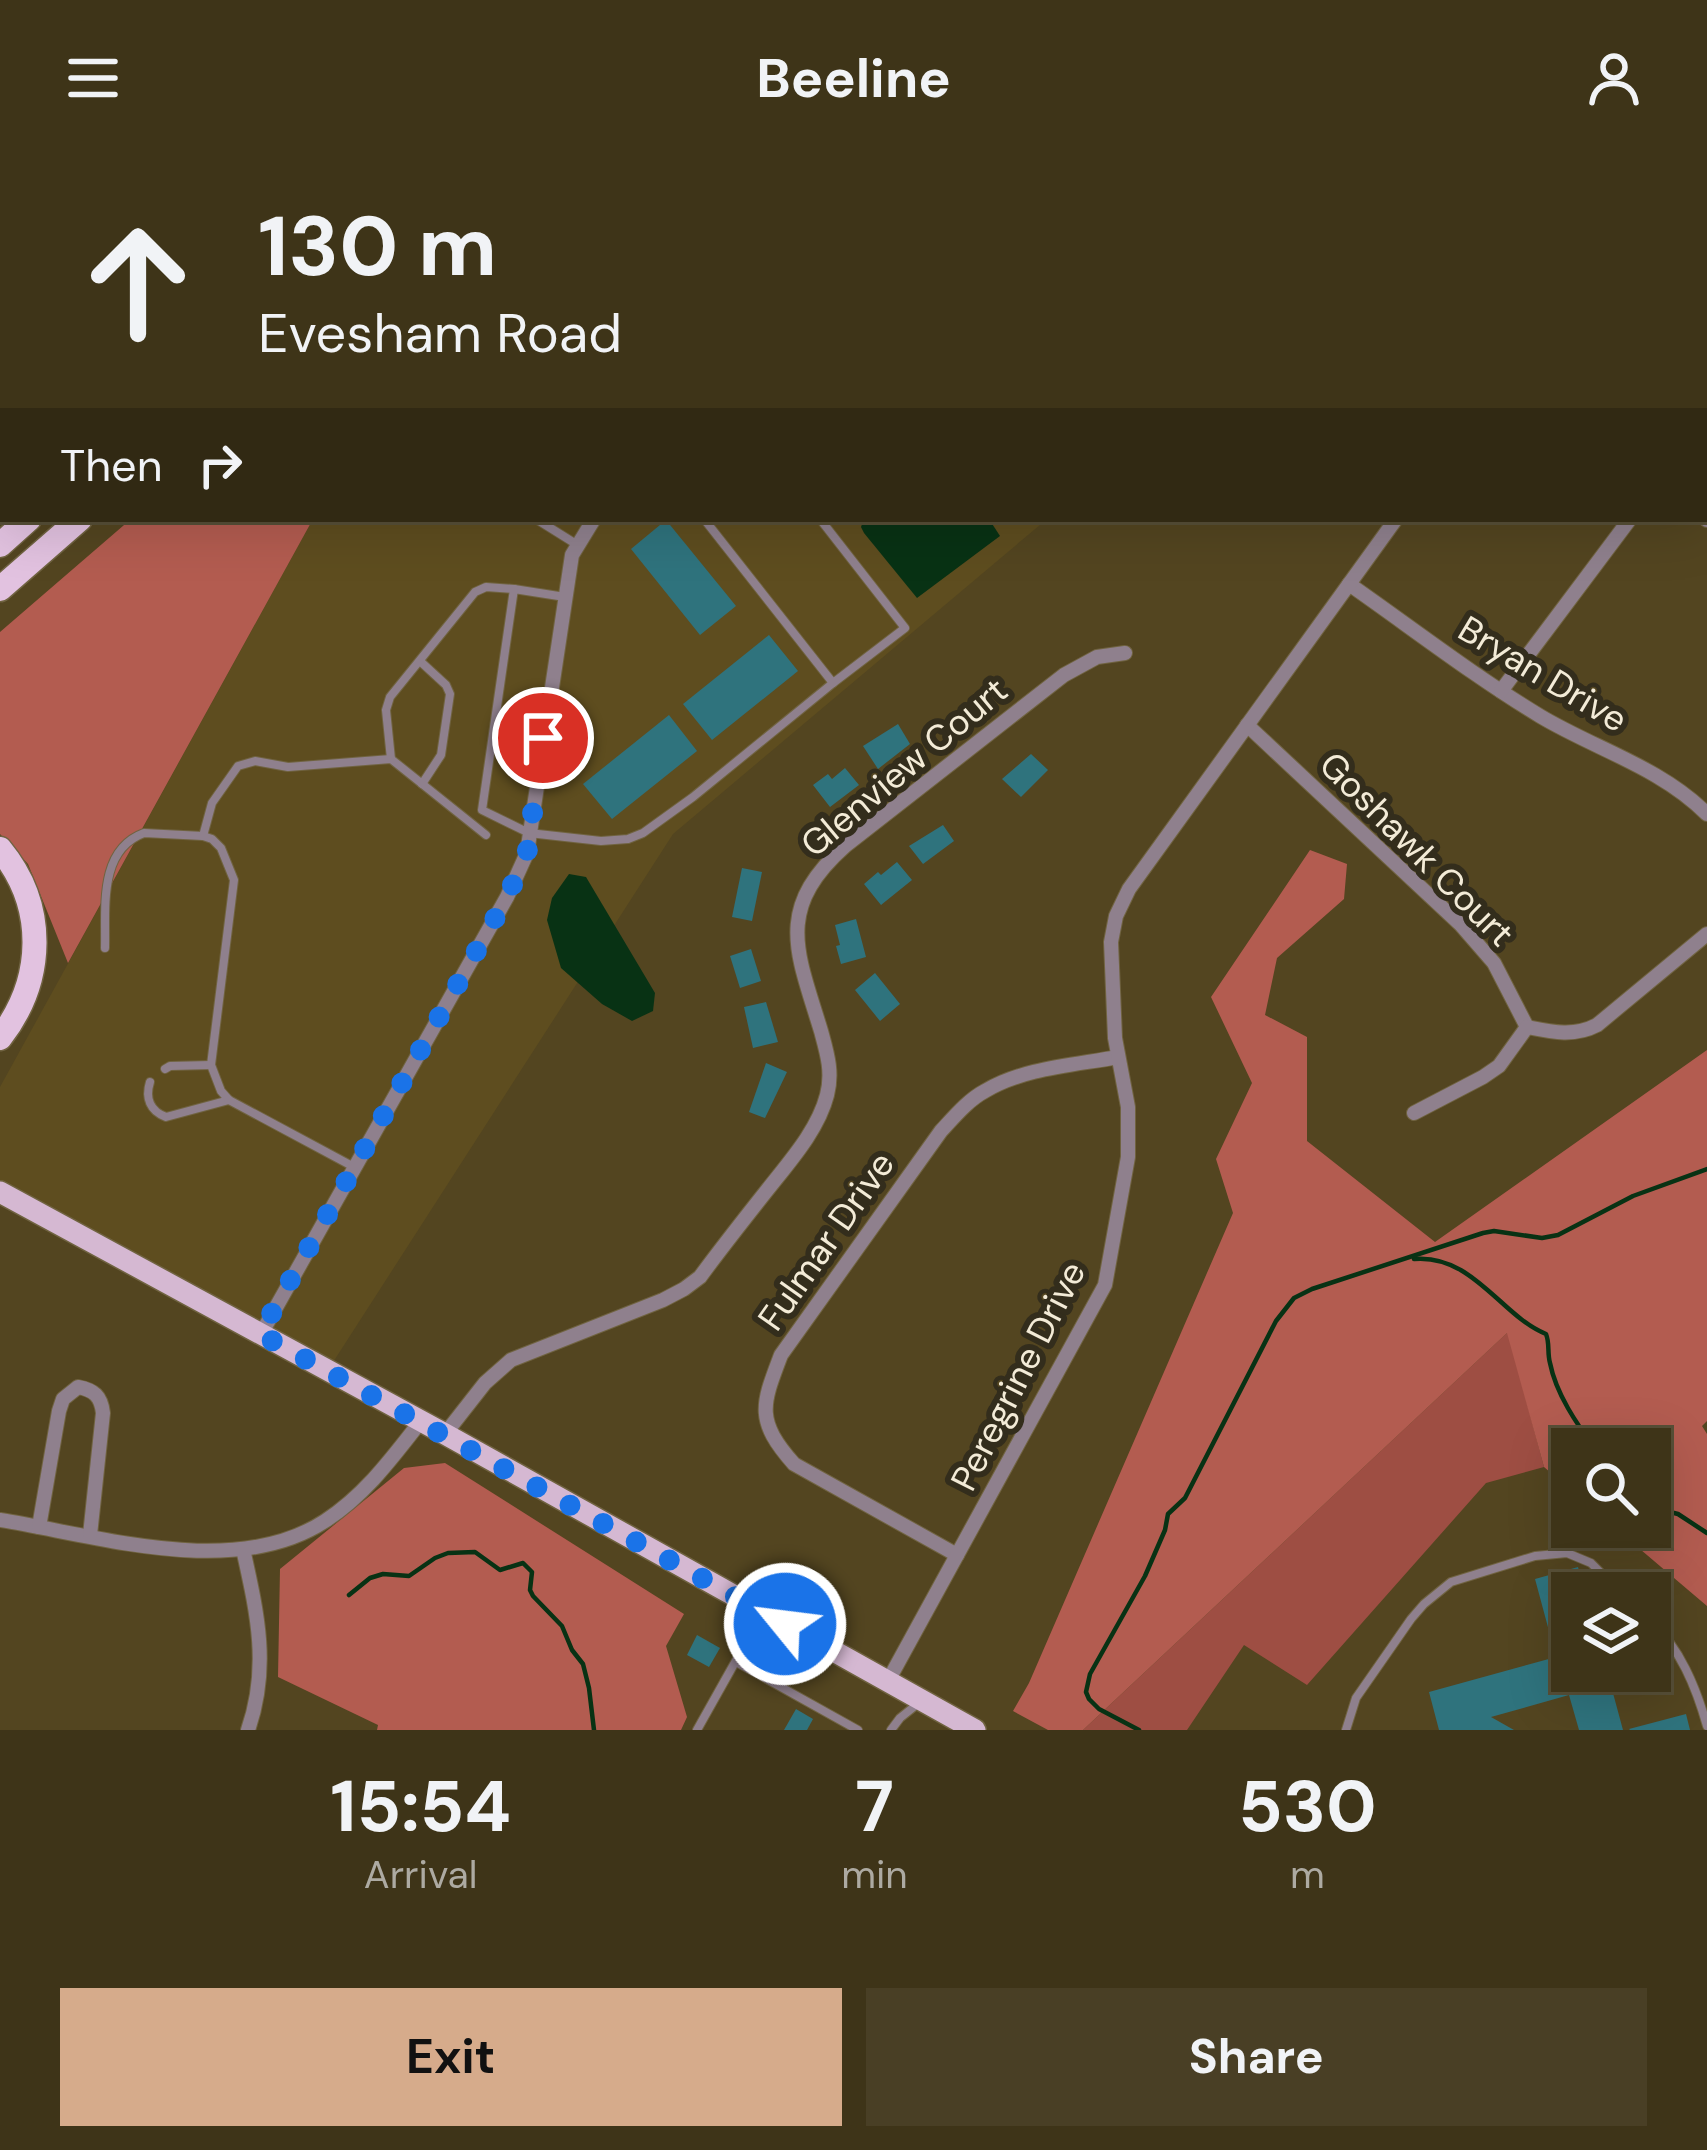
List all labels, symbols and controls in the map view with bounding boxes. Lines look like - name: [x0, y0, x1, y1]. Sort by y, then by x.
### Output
- text: Beeline: [756, 43, 951, 114]
- icon: menu: [60, 45, 126, 111]
- icon: person: [1581, 45, 1647, 111]
- text: 130 m: [258, 192, 497, 301]
- icon: ahead: [60, 204, 216, 360]
- text: Evesham Road: [258, 298, 622, 369]
- icon: right: [187, 432, 253, 498]
- text: Then: [60, 436, 163, 495]
- street label: Bryan Drive: [1450, 605, 1636, 743]
- street label: Glenview Court: [791, 667, 1017, 867]
- pin: [492, 687, 594, 789]
- icon: arrive: [510, 705, 576, 771]
- street label: Goshawk Court: [1310, 742, 1524, 956]
- street label: Fulmar Drive: [747, 1142, 905, 1340]
- street label: Peregrine Drive: [940, 1253, 1096, 1499]
- map controls: [1551, 1428, 1671, 1692]
- button: search: [1551, 1428, 1671, 1548]
- position arrow: [722, 1561, 848, 1687]
- button: layers: [1551, 1572, 1671, 1692]
- text: 15:54: [330, 1760, 511, 1853]
- text: 7: [855, 1760, 894, 1853]
- text: 530: [1238, 1760, 1377, 1853]
- text: Arrival: [364, 1849, 477, 1900]
- text: min: [841, 1849, 908, 1900]
- text: m: [1290, 1849, 1325, 1900]
- button: Exit: [60, 1988, 842, 2126]
- button: Share: [866, 1988, 1647, 2126]

